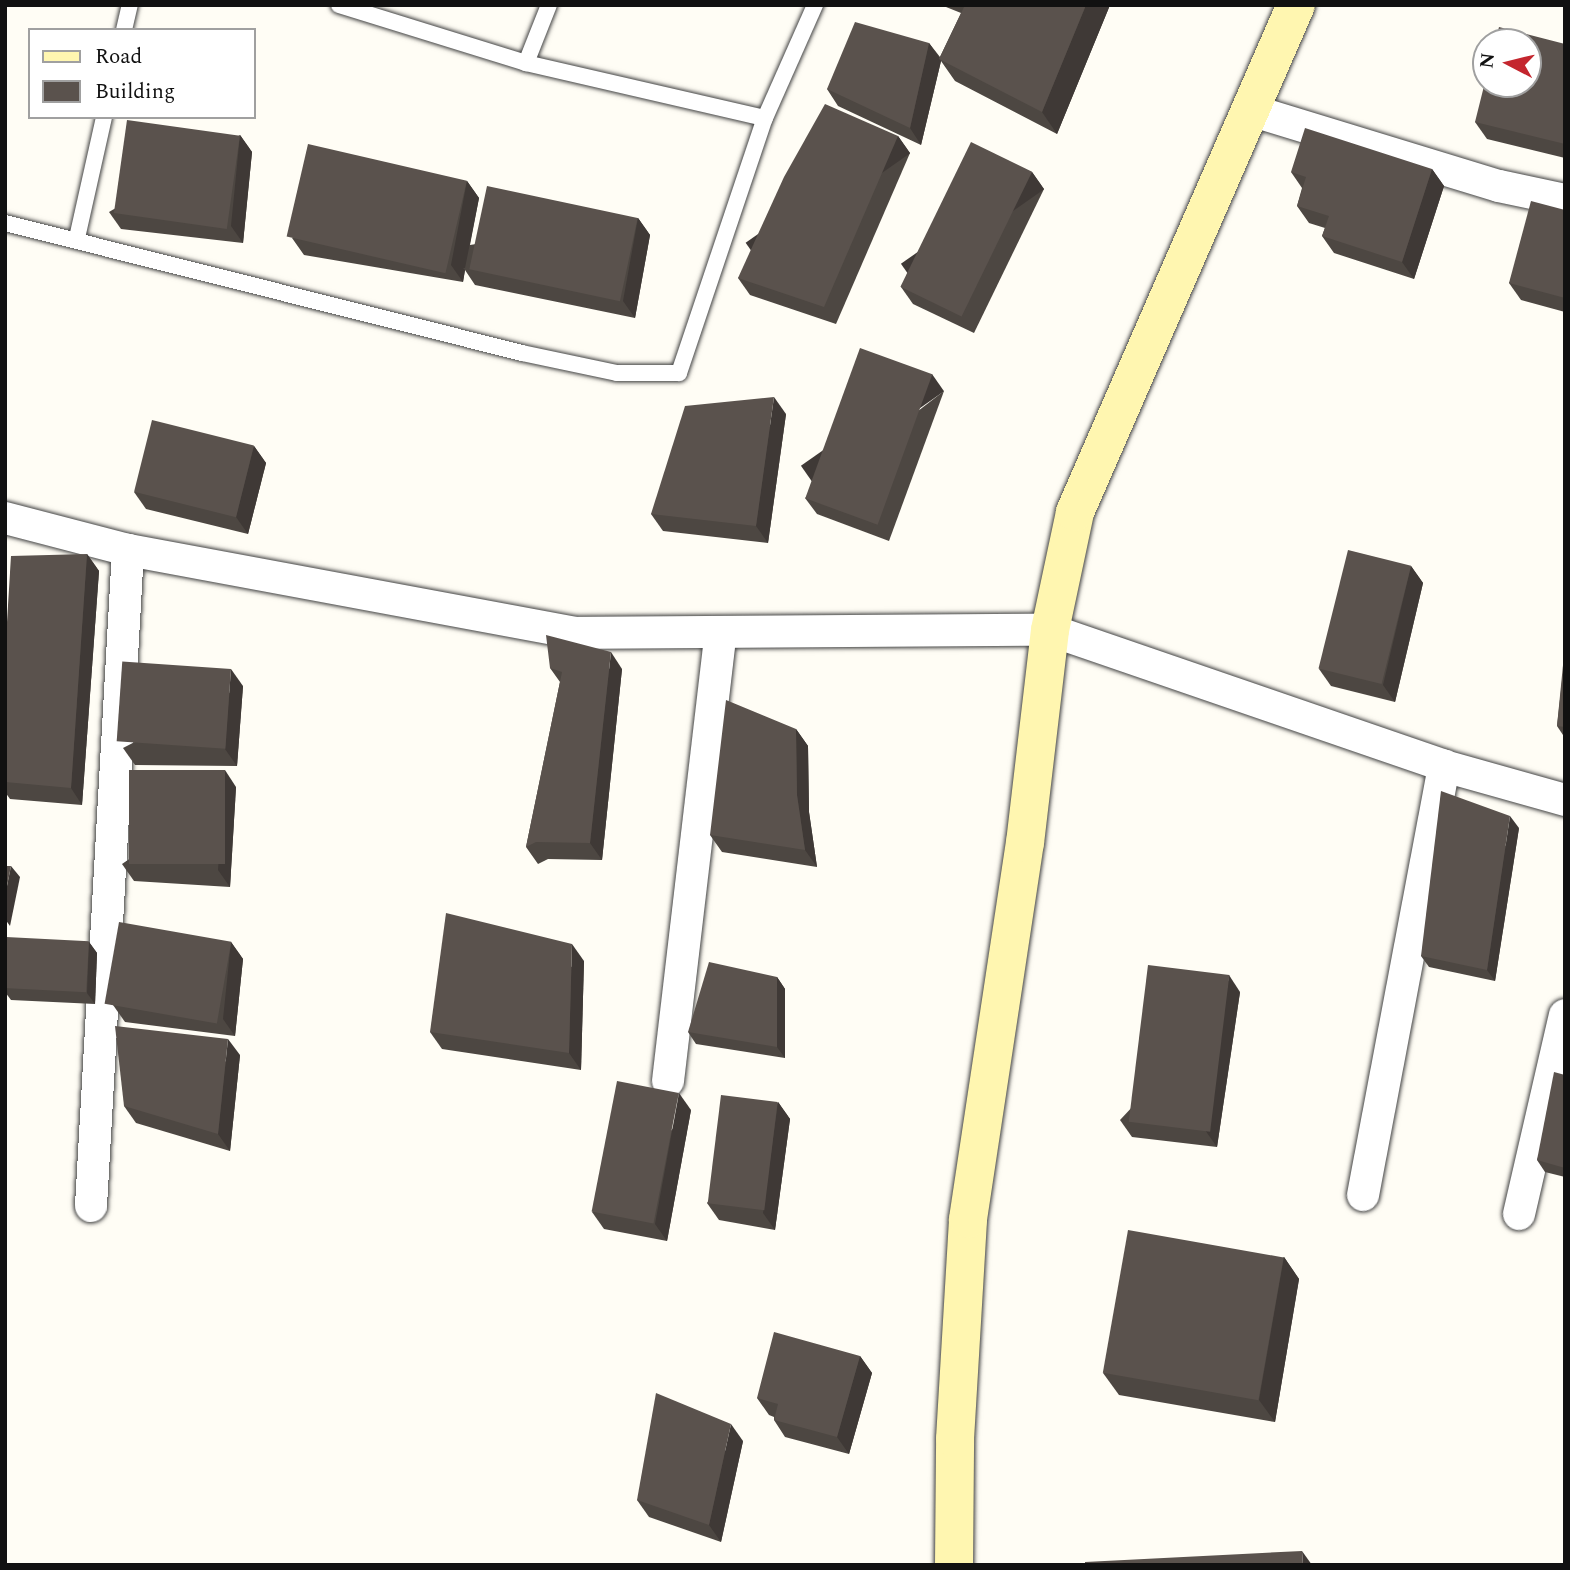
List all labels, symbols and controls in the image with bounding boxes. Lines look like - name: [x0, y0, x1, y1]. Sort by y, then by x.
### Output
- legend: [28, 28, 256, 119]
- north arrow: [1472, 28, 1542, 98]
- text: Road: [95, 41, 142, 73]
- text: N: [1472, 51, 1503, 70]
- text: Building: [95, 76, 175, 108]

